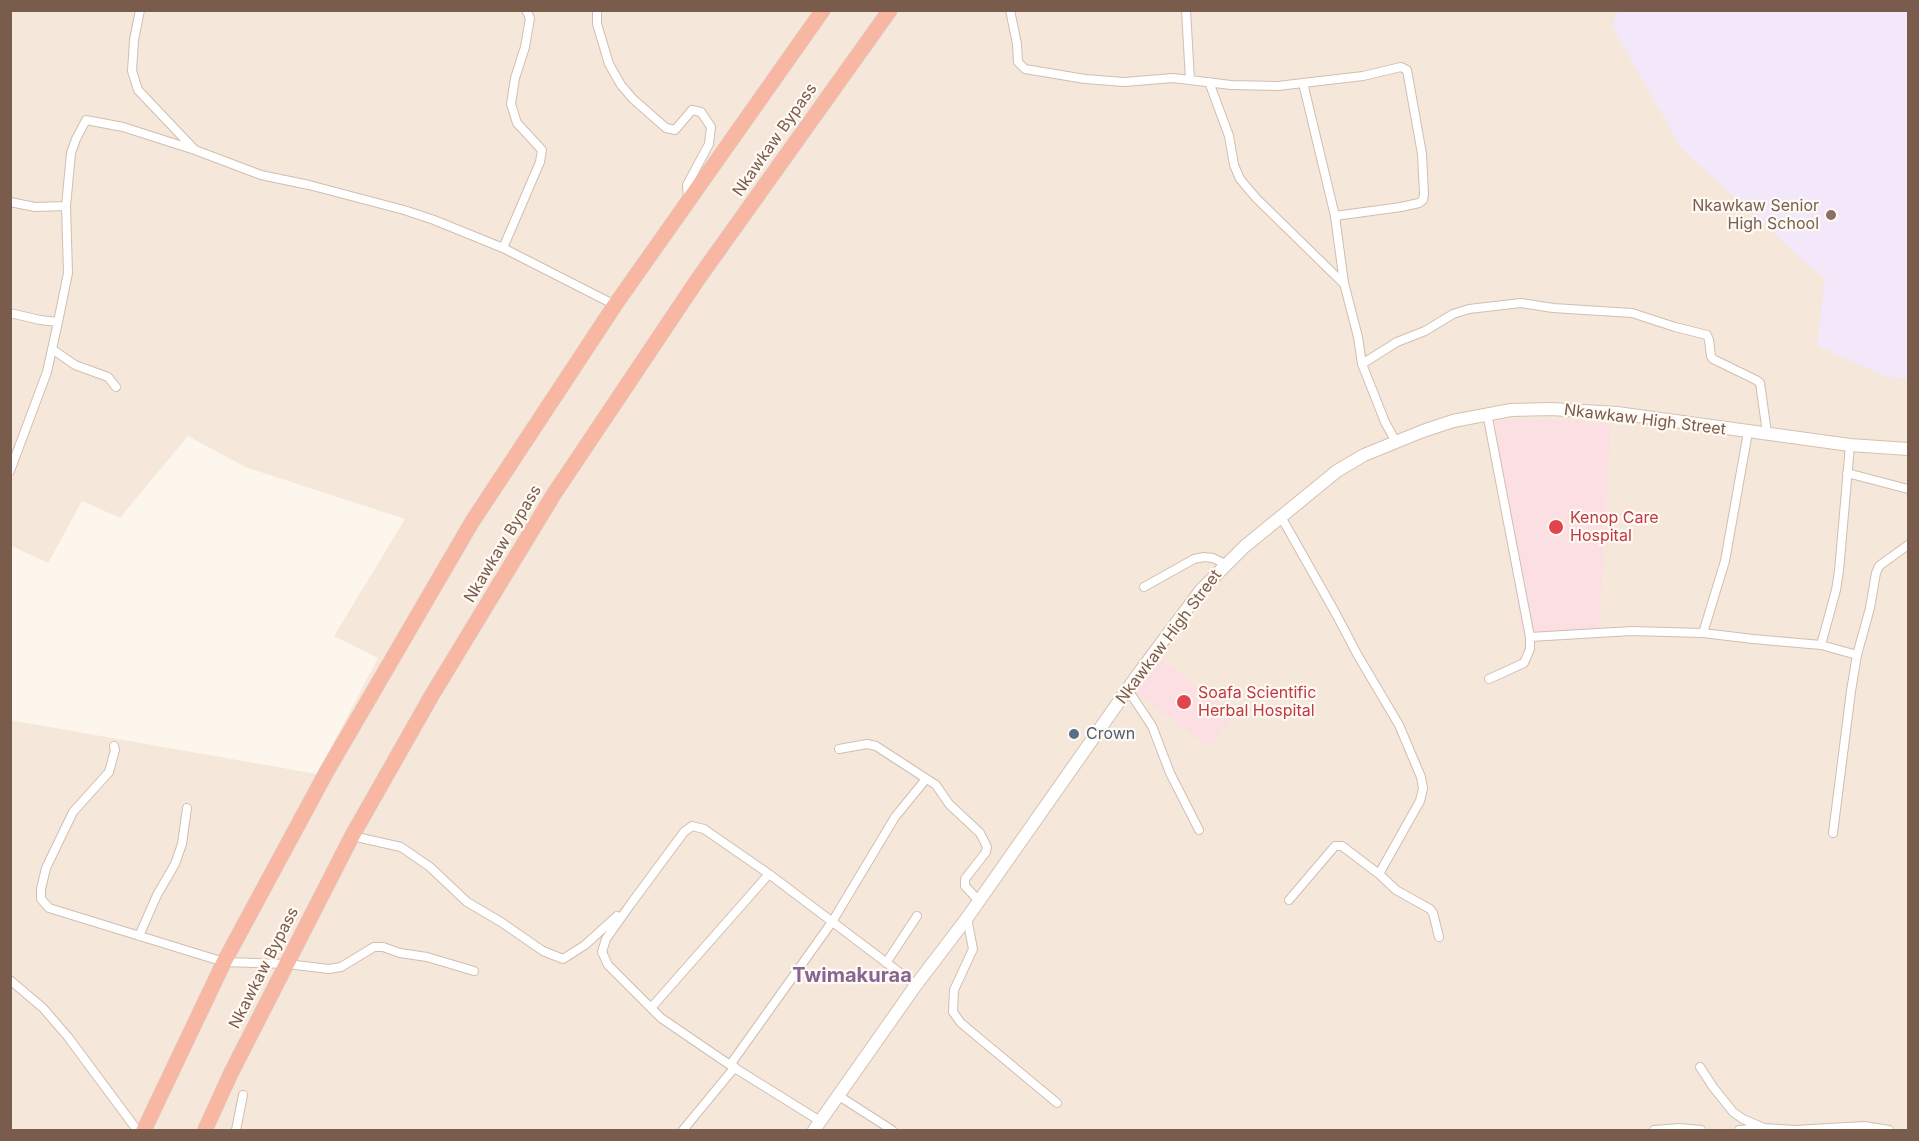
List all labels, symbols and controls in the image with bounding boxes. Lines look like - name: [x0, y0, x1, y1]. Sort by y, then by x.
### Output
- street label: Nkawkaw Bypass: [729, 80, 821, 200]
- place label: Nkawkaw Senior High School: [1692, 196, 1819, 234]
- marker: Nkawkaw Senior High School: [1824, 208, 1838, 222]
- street label: Nkawkaw High Street: [1563, 401, 1727, 439]
- street label: Nkawkaw Bypass: [460, 482, 546, 606]
- place label: Kenop Care Hospital: [1570, 508, 1659, 546]
- marker: Kenop Care Hospital: [1547, 518, 1565, 536]
- street label: Nkawkaw High Street: [1112, 566, 1226, 708]
- place label: Soafa Scientific Herbal Hospital: [1198, 683, 1316, 721]
- marker: Soafa Scientific Herbal Hospital: [1175, 693, 1193, 711]
- place label: Crown: [1086, 724, 1135, 744]
- marker: Crown: [1067, 727, 1081, 741]
- street label: Nkawkaw Bypass: [225, 904, 303, 1032]
- district label: Twimakuraa: [792, 964, 912, 988]

